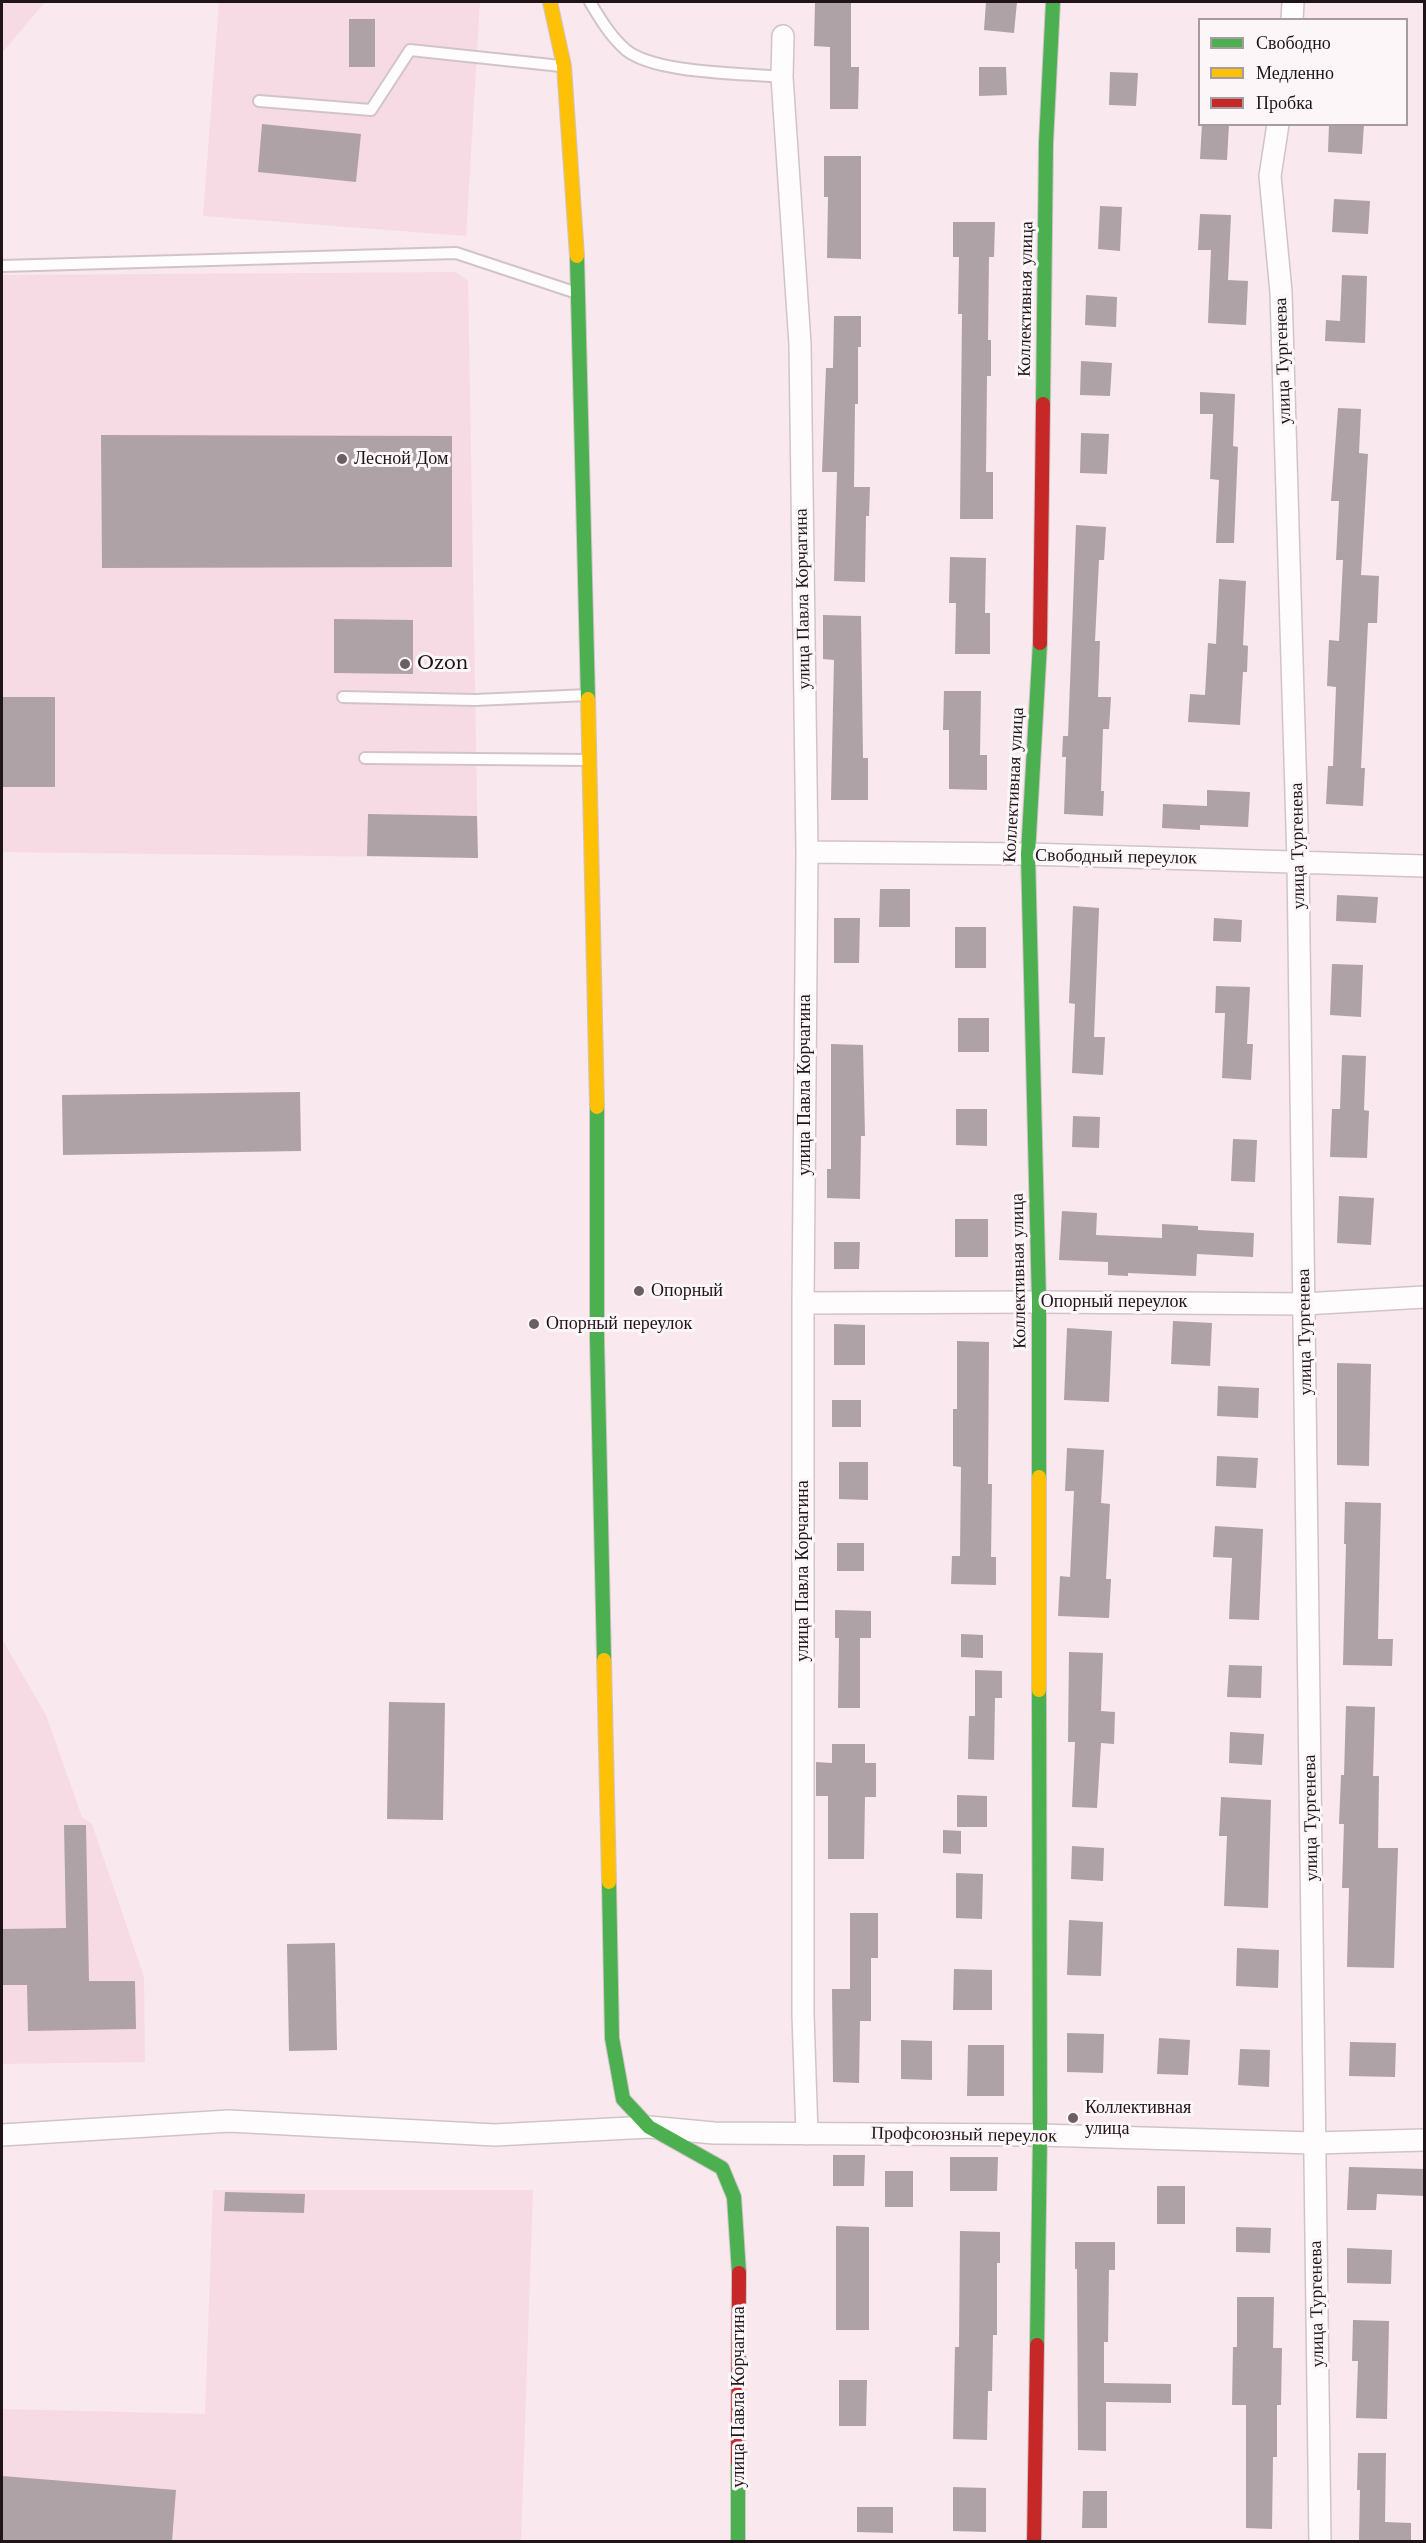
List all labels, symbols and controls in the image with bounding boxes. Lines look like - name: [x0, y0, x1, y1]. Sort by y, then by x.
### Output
- legend: [1198, 18, 1408, 126]
- text: Свободно: [1256, 32, 1331, 54]
- text: Медленно: [1256, 62, 1334, 84]
- text: Пробка: [1256, 92, 1313, 114]
- street label: Коллективная улица: [1014, 221, 1038, 377]
- street label: улица Тургенева: [1270, 297, 1296, 425]
- place label: Лесной Дом: [354, 448, 448, 470]
- marker: Лесной Дом: [335, 452, 349, 466]
- street label: улица Павла Корчагина: [791, 508, 815, 690]
- place label: Ozon: [417, 653, 468, 675]
- marker: Ozon: [398, 657, 412, 671]
- street label: Коллективная улица: [999, 707, 1029, 863]
- street label: улица Тургенева: [1286, 782, 1310, 910]
- street label: Свободный переулок: [1035, 845, 1197, 869]
- street label: улица Павла Корчагина: [794, 994, 816, 1176]
- street label: Коллективная улица: [1007, 1193, 1031, 1349]
- street label: улица Тургенева: [1293, 1268, 1317, 1396]
- place label: Опорный: [651, 1280, 723, 1302]
- marker: Опорный: [632, 1284, 646, 1298]
- street label: Опорный переулок: [1041, 1291, 1187, 1313]
- place label: Опорный переулок: [546, 1313, 692, 1335]
- marker: Опорный переулок: [527, 1317, 541, 1331]
- street label: улица Павла Корчагина: [792, 1480, 814, 1662]
- street label: улица Тургенева: [1299, 1754, 1323, 1882]
- place label: Коллективная улица: [1085, 2097, 1191, 2140]
- marker: Коллективная улица: [1066, 2111, 1080, 2125]
- street label: Профсоюзный переулок: [871, 2123, 1057, 2147]
- street label: улица Тургенева: [1305, 2240, 1329, 2368]
- street label: улица Павла Корчагина: [728, 2306, 750, 2488]

